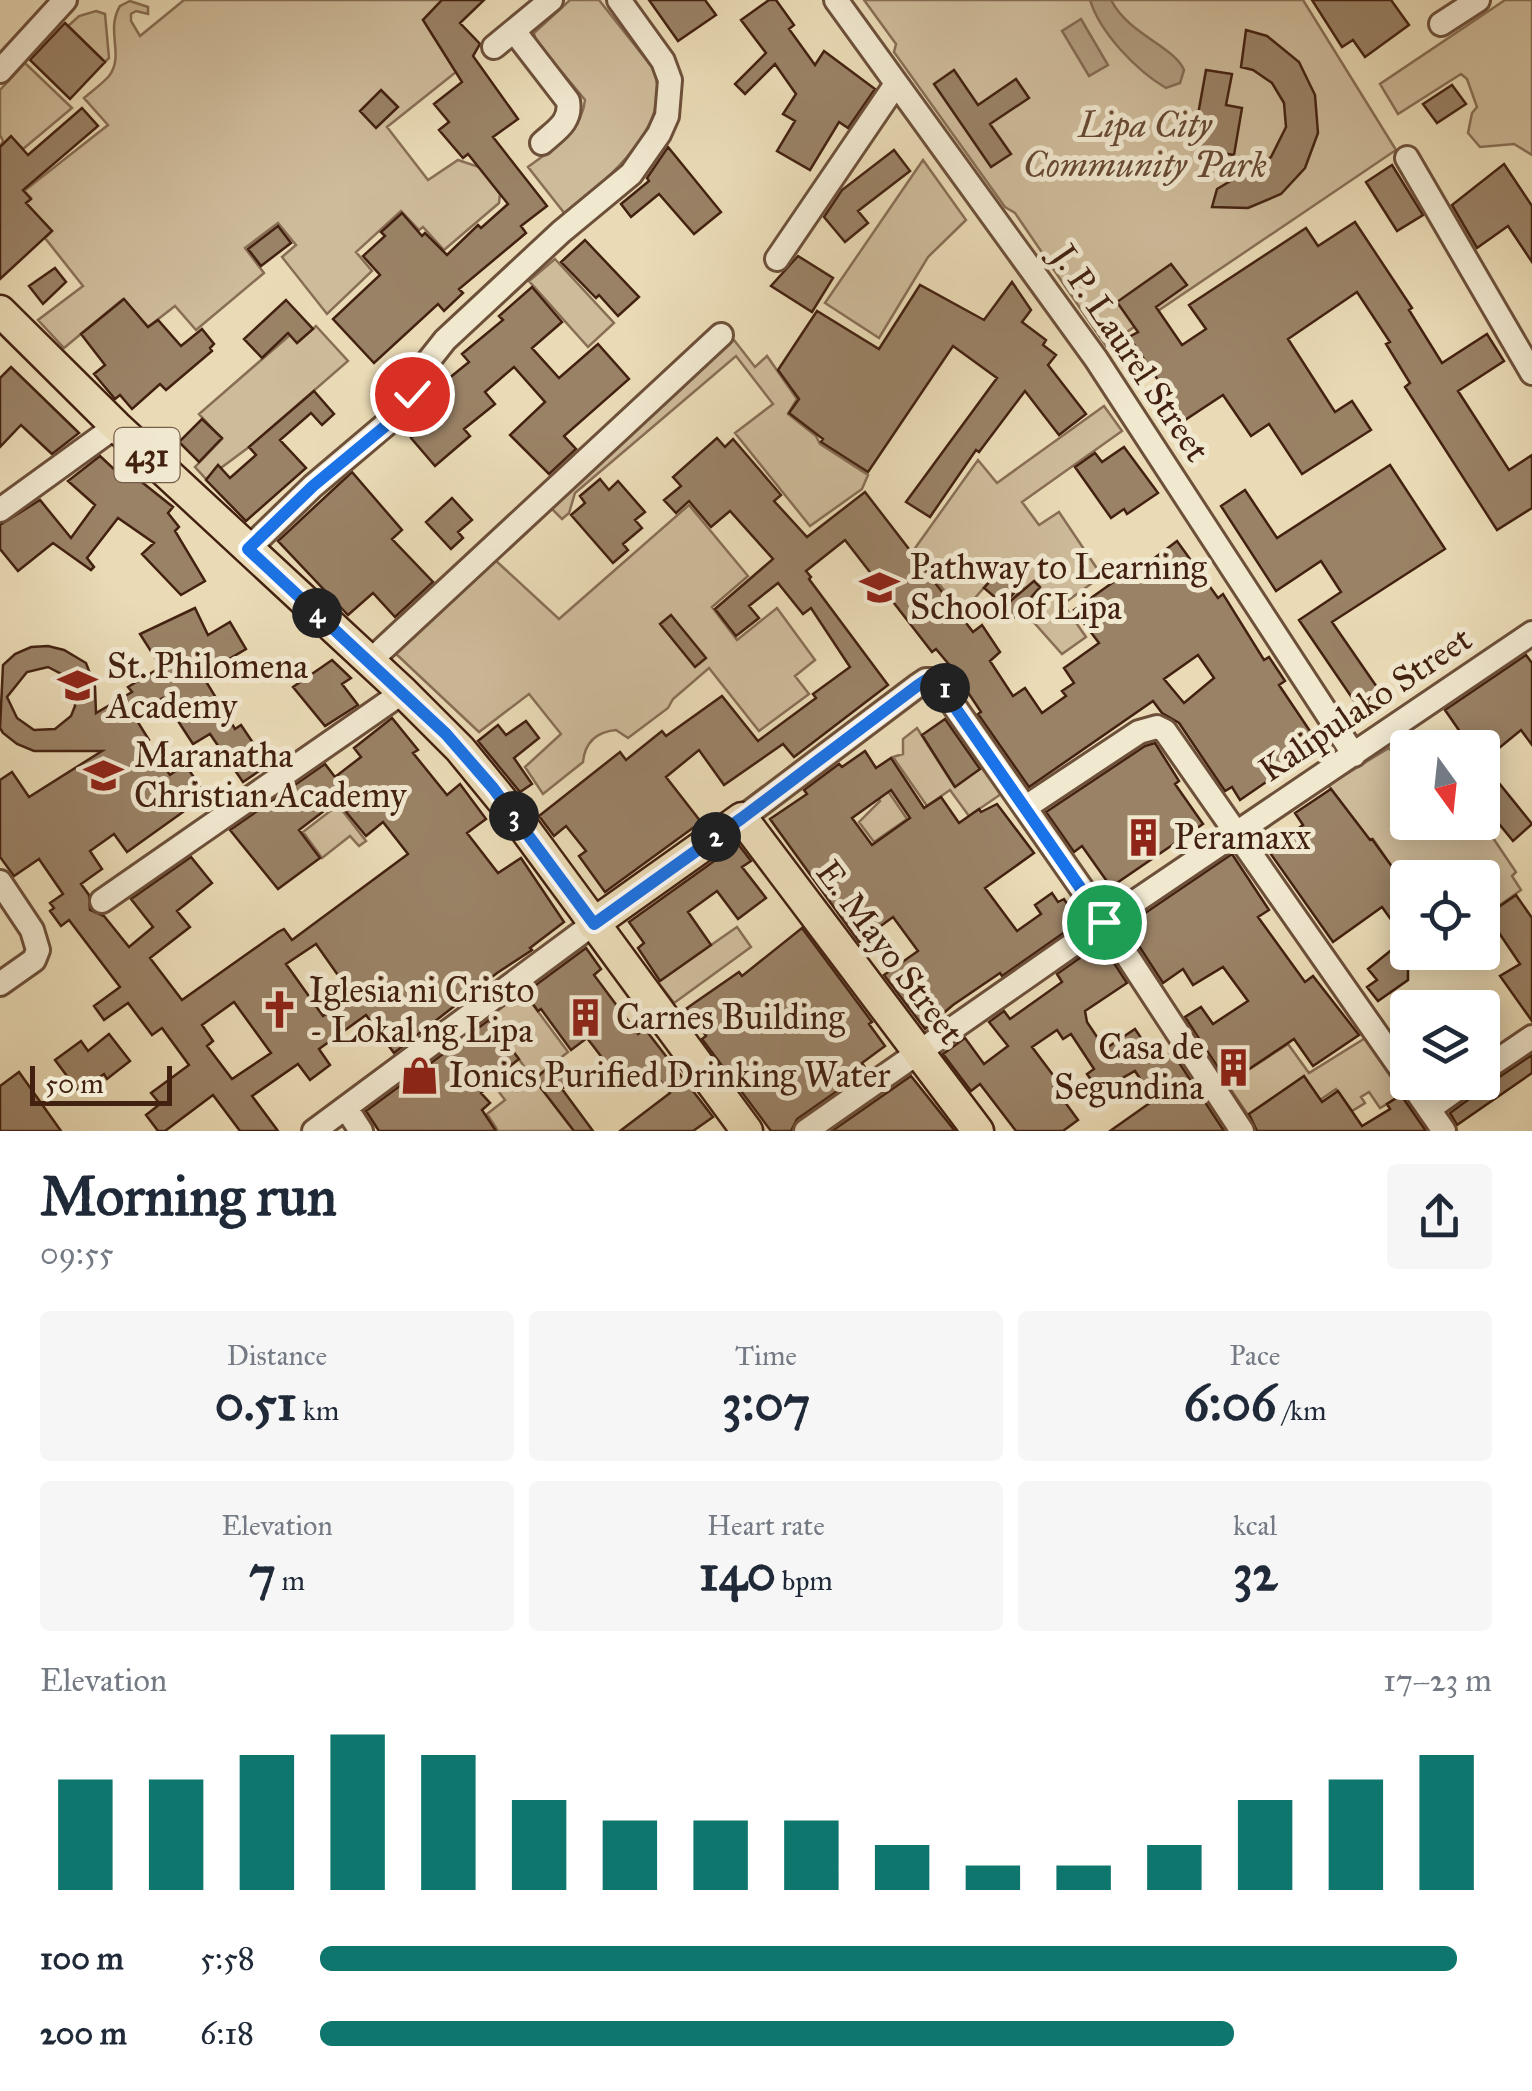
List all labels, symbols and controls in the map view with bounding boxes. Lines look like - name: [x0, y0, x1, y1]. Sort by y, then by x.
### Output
- park label: Lipa City Community Park: [1023, 104, 1267, 187]
- street label: J. P. Laurel Street: [1040, 233, 1219, 470]
- pin: [370, 352, 455, 437]
- icon: check: [385, 367, 440, 422]
- road number: 431: [114, 428, 180, 482]
- place label: Pathway to Learning School of Lipa: [910, 546, 1207, 629]
- school or university icon: Pathway to Learning School of Lipa: [859, 566, 901, 608]
- pin: 4: [292, 588, 342, 638]
- text: 4: [309, 595, 325, 630]
- street label: Kalipulako Street: [1251, 617, 1480, 791]
- place label: St. Philomena Academy: [105, 645, 308, 728]
- pin: 1: [920, 663, 970, 713]
- school or university icon: St. Philomena Academy: [56, 665, 98, 707]
- text: 1: [939, 670, 951, 705]
- north arrow: [1390, 730, 1500, 840]
- map controls: [1390, 730, 1500, 1100]
- place label: Maranatha Christian Academy: [134, 734, 407, 817]
- school or university icon: Maranatha Christian Academy: [83, 754, 125, 796]
- pin: 3: [489, 791, 539, 841]
- text: 3: [508, 798, 520, 833]
- pin: 2: [691, 812, 741, 862]
- building icon: Peramaxx: [1123, 816, 1165, 858]
- place label: Peramaxx: [1174, 816, 1311, 859]
- text: 2: [709, 819, 723, 854]
- street label: E. Mayo Street: [807, 852, 973, 1053]
- button: locate: [1390, 860, 1500, 970]
- pin: [1062, 880, 1147, 965]
- icon: arrive: [1077, 895, 1132, 950]
- place label: Iglesia ni Cristo - Lokal ng Lipa: [309, 969, 534, 1052]
- church icon: Iglesia ni Cristo - Lokal ng Lipa: [258, 989, 300, 1031]
- button: layers: [1390, 990, 1500, 1100]
- building icon: Carnes Building: [565, 996, 607, 1038]
- place label: Carnes Building: [616, 996, 845, 1039]
- place label: Casa de Segundina: [1054, 1026, 1204, 1109]
- building icon: Casa de Segundina: [1213, 1046, 1255, 1088]
- shop icon: Ionics Purified Drinking Water: [398, 1054, 440, 1096]
- place label: Ionics Purified Drinking Water: [449, 1054, 891, 1097]
- scale bar: [30, 1061, 172, 1106]
- text: 50 m: [45, 1066, 104, 1101]
- text: Morning run: [40, 1163, 337, 1230]
- button: share: [1387, 1164, 1492, 1269]
- text: 09:55: [40, 1234, 114, 1273]
- text: Distance: [227, 1338, 327, 1373]
- text: Time: [735, 1338, 797, 1373]
- text: Pace: [1230, 1338, 1280, 1373]
- text: 0.51: [215, 1373, 297, 1434]
- text: 3:07: [722, 1373, 810, 1434]
- text: 6:06: [1183, 1373, 1276, 1434]
- text: km: [297, 1393, 339, 1428]
- text: /km: [1276, 1393, 1327, 1428]
- text: Elevation: [221, 1508, 333, 1543]
- text: Heart rate: [707, 1508, 825, 1543]
- text: kcal: [1233, 1508, 1277, 1543]
- text: 7: [249, 1543, 276, 1604]
- text: 140: [699, 1543, 776, 1604]
- text: 32: [1233, 1543, 1277, 1604]
- text: m: [276, 1563, 305, 1598]
- text: bpm: [776, 1563, 833, 1598]
- text: Elevation: [40, 1661, 167, 1700]
- text: 17–23 m: [1383, 1661, 1492, 1700]
- text: 100 m: [40, 1939, 124, 1978]
- text: 5:58: [200, 1939, 255, 1978]
- text: 200 m: [40, 2014, 127, 2053]
- text: 6:18: [200, 2014, 254, 2053]

